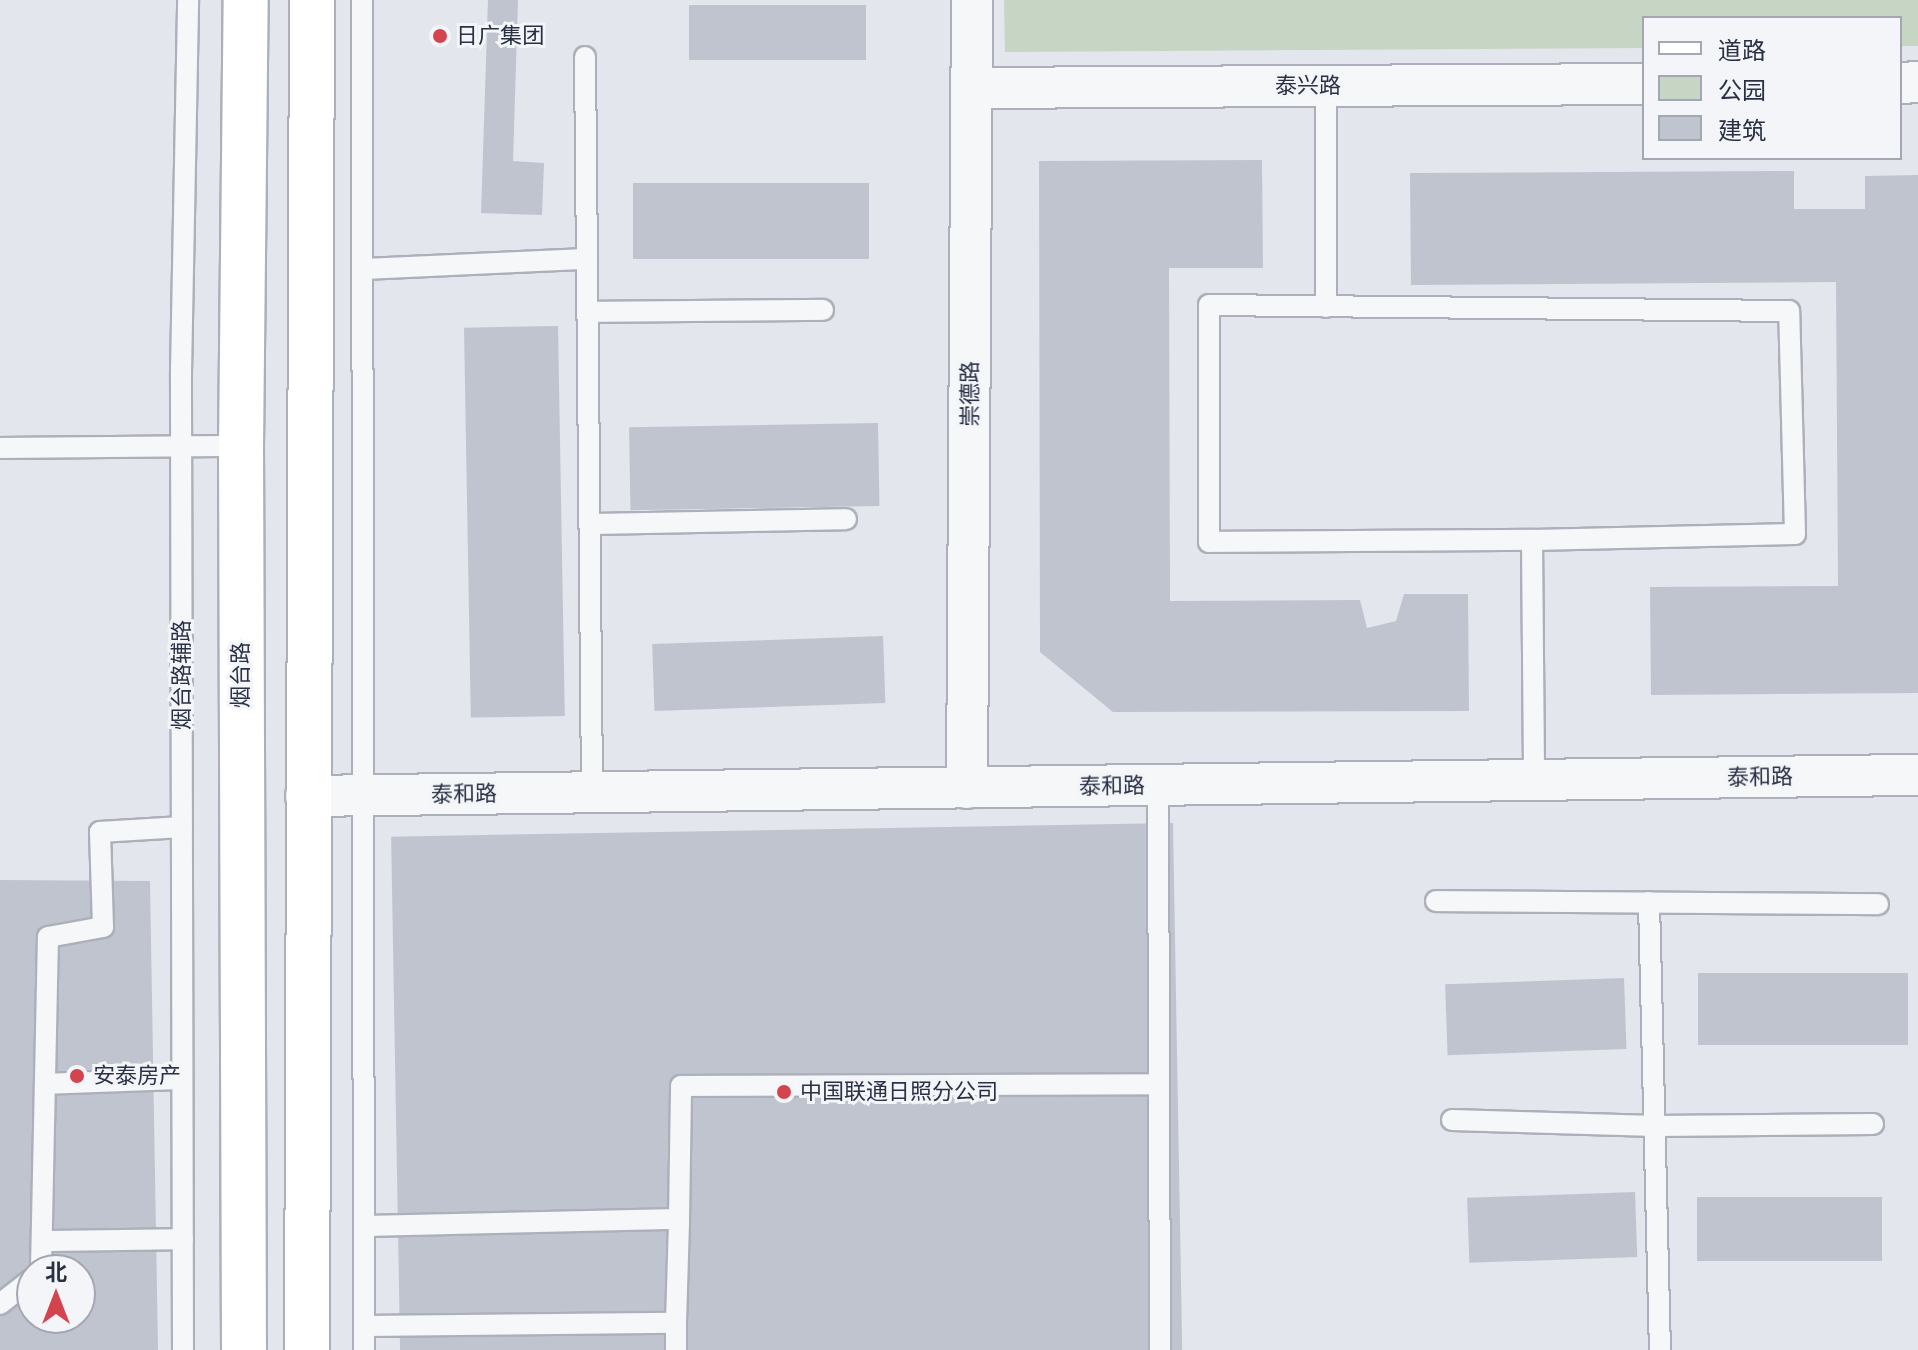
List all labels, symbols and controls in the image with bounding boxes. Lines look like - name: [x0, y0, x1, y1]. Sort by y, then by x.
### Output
- legend: [1642, 16, 1902, 160]
- place label: 日广集团: [456, 23, 544, 49]
- marker: 日广集团: [431, 27, 449, 45]
- text: 道路: [1718, 33, 1766, 66]
- street label: 泰兴路: [1275, 73, 1341, 99]
- text: 公园: [1718, 73, 1766, 106]
- text: 建筑: [1718, 113, 1766, 146]
- street label: 崇德路: [957, 361, 983, 427]
- street label: 烟台路辅路: [169, 620, 195, 730]
- street label: 烟台路: [228, 642, 254, 708]
- street label: 泰和路: [1727, 763, 1793, 791]
- street label: 泰和路: [1079, 772, 1145, 800]
- street label: 泰和路: [431, 780, 497, 808]
- place label: 安泰房产: [93, 1063, 181, 1089]
- marker: 安泰房产: [68, 1067, 86, 1085]
- place label: 中国联通日照分公司: [800, 1079, 998, 1105]
- marker: 中国联通日照分公司: [775, 1083, 793, 1101]
- north arrow: [16, 1254, 96, 1334]
- text: 北: [45, 1257, 67, 1287]

